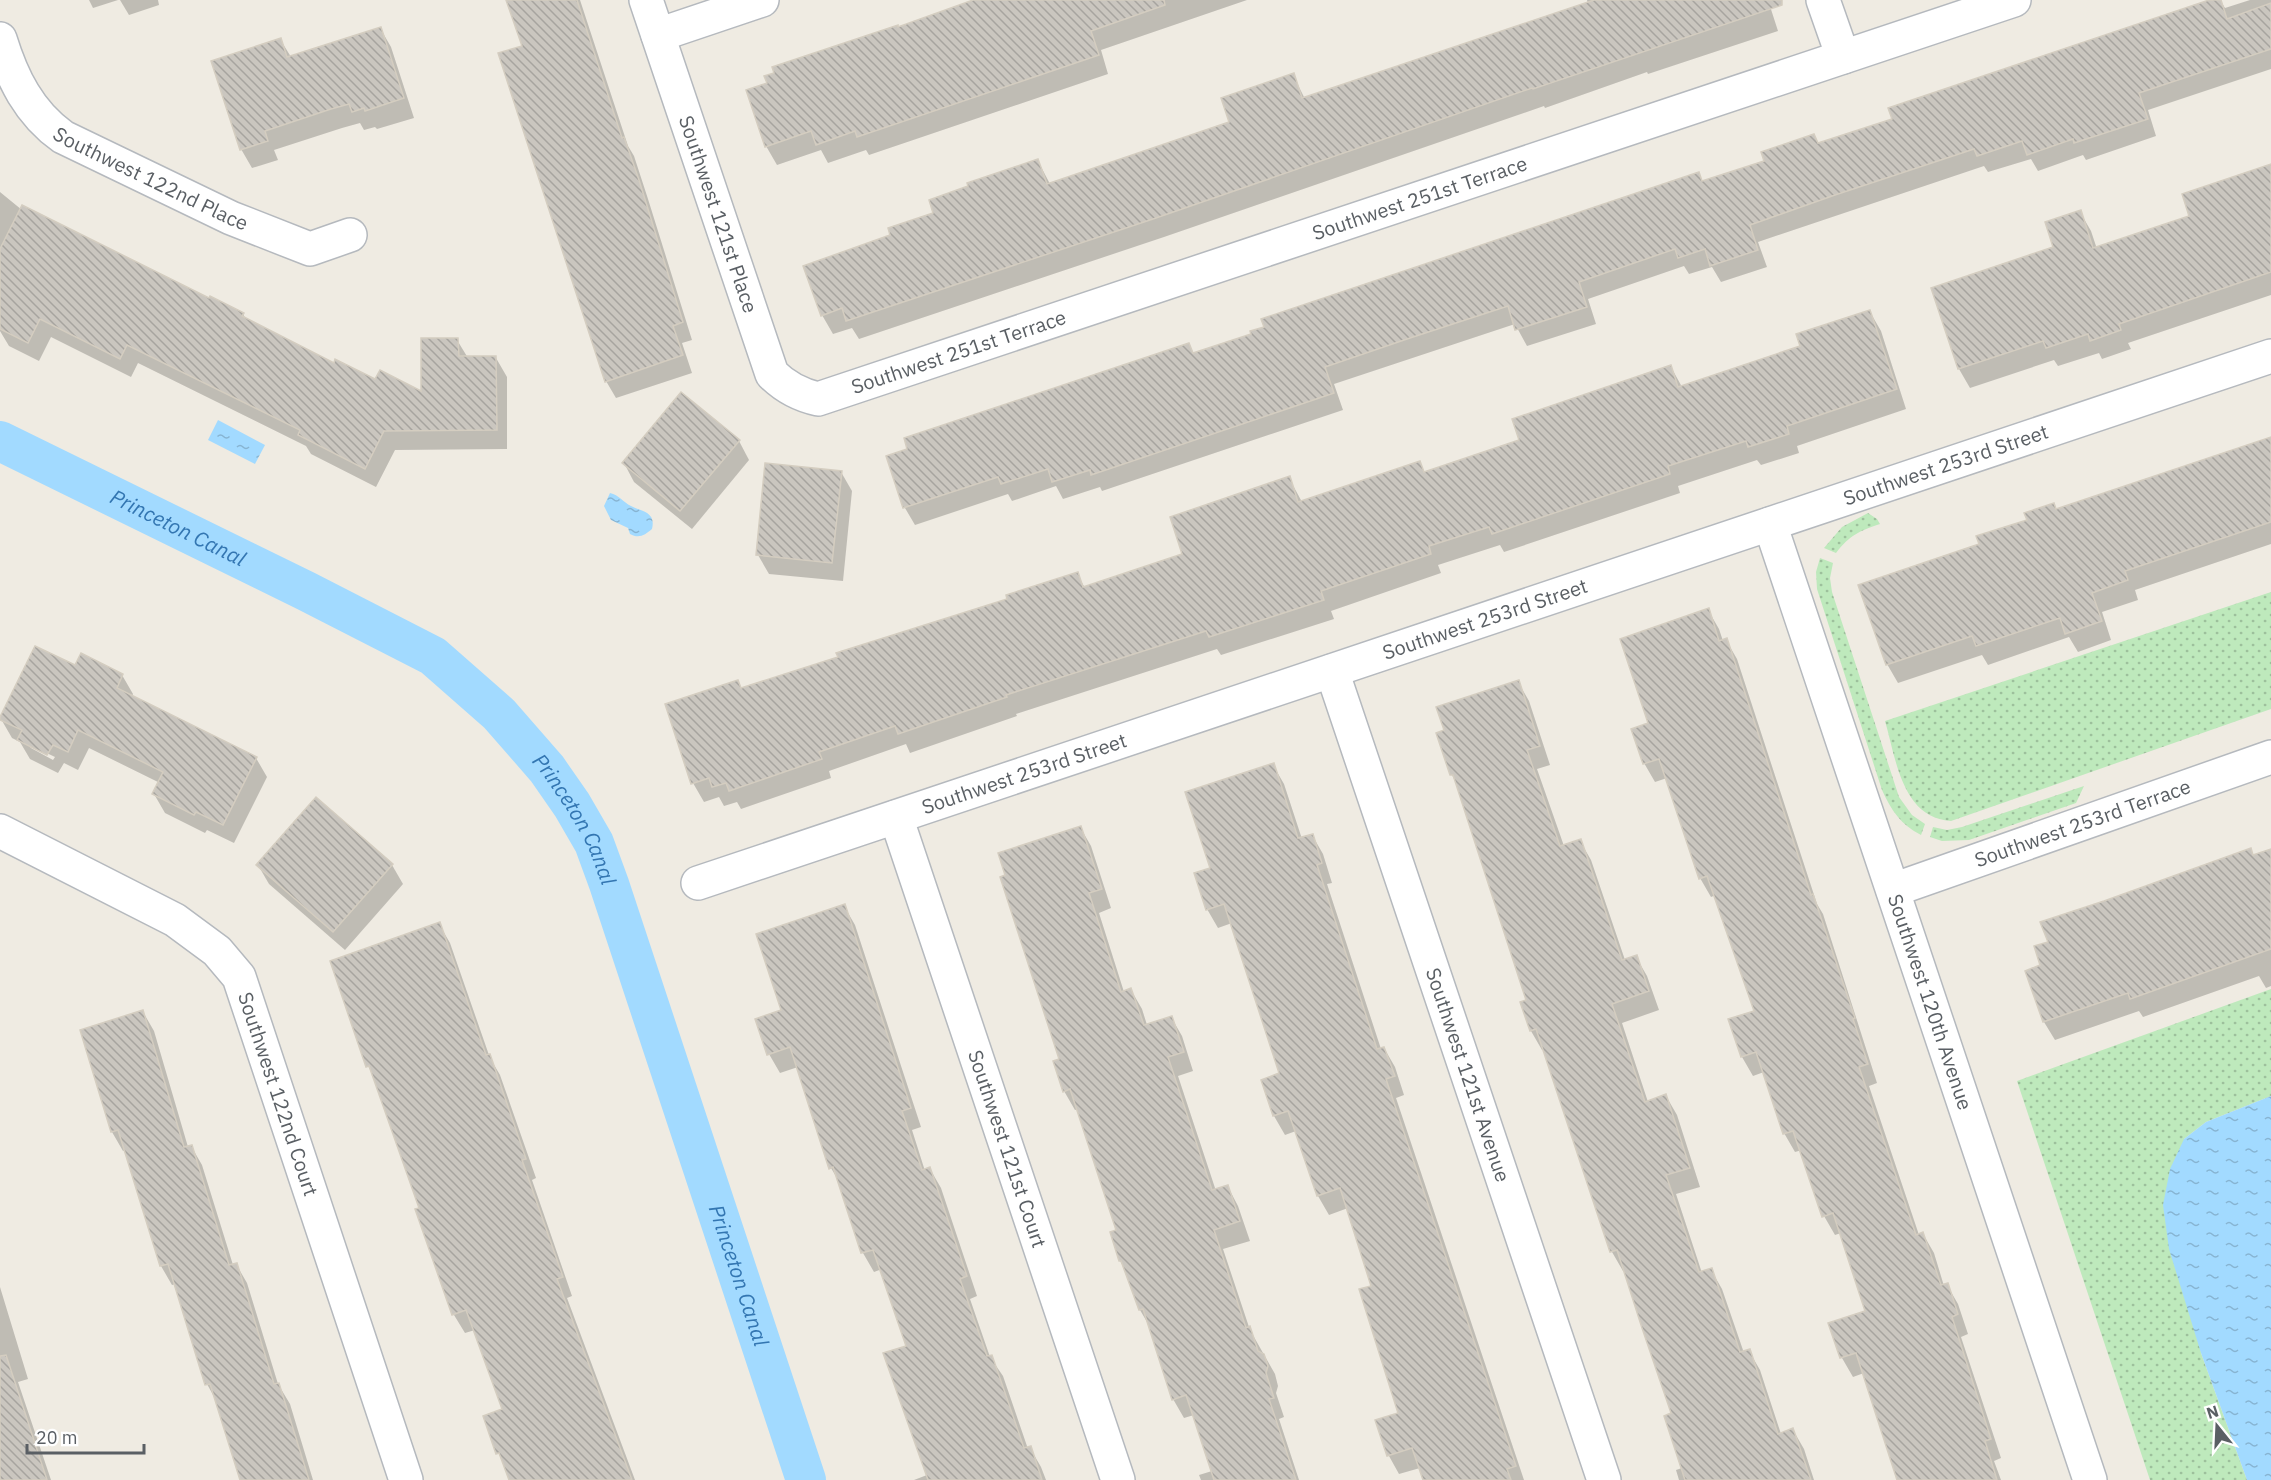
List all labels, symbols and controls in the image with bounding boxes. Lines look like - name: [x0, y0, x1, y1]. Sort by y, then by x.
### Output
- street label: Southwest 121st Place: [673, 112, 764, 316]
- street label: Southwest 122nd Place: [48, 120, 252, 236]
- street label: Southwest 251st Terrace: [1309, 149, 1530, 246]
- street label: Southwest 251st Terrace: [848, 303, 1069, 400]
- street label: Southwest 253rd Street: [1840, 418, 2052, 511]
- water label: Princeton Canal: [106, 482, 251, 572]
- street label: Southwest 253rd Street: [1379, 572, 1591, 666]
- street label: Southwest 253rd Street: [918, 726, 1130, 820]
- water label: Princeton Canal: [527, 747, 623, 889]
- street label: Southwest 253rd Terrace: [1971, 772, 2194, 873]
- street label: Southwest 120th Avenue: [1882, 890, 1979, 1113]
- street label: Southwest 121st Avenue: [1420, 964, 1517, 1185]
- street label: Southwest 122nd Court: [232, 988, 325, 1199]
- street label: Southwest 121st Court: [962, 1046, 1053, 1251]
- water label: Princeton Canal: [703, 1201, 776, 1350]
- north arrow: [2187, 1396, 2247, 1456]
- text: N: [2204, 1400, 2221, 1423]
- scale bar: [27, 1417, 144, 1455]
- text: 20 m: [36, 1426, 78, 1449]

